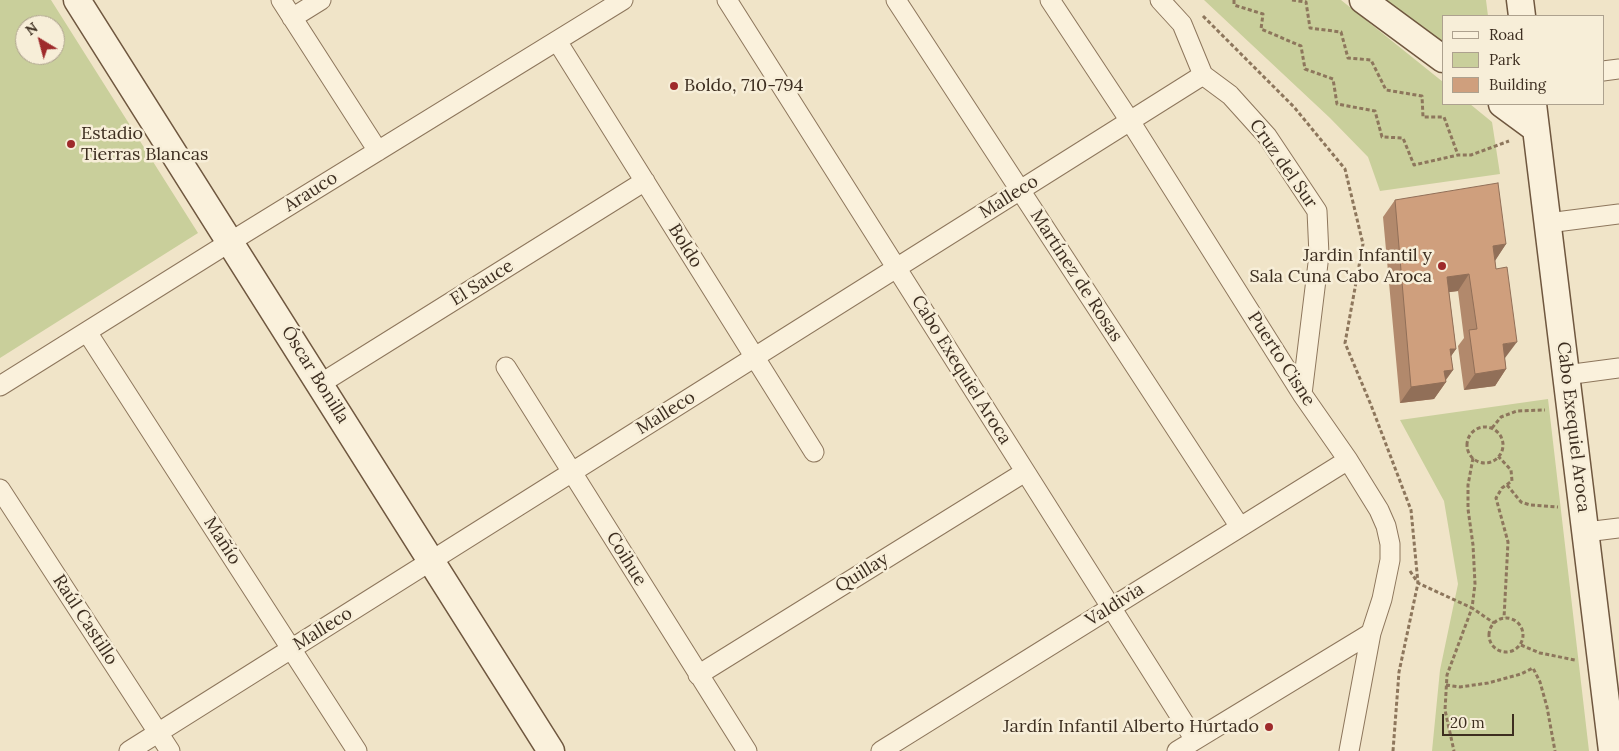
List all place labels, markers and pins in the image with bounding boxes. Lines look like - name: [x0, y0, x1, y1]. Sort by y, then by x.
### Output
- place label: Boldo, 710-794: [684, 75, 803, 97]
- marker: Boldo, 710-794: [668, 80, 680, 92]
- place label: Estadio Tierras Blancas: [81, 123, 208, 166]
- marker: Estadio Tierras Blancas: [65, 138, 77, 150]
- place label: Jardin Infantil y Sala Cuna Cabo Aroca: [1249, 245, 1432, 288]
- marker: Jardin Infantil y Sala Cuna Cabo Aroca: [1436, 260, 1448, 272]
- place label: Jardín Infantil Alberto Hurtado: [1003, 716, 1259, 738]
- marker: Jardín Infantil Alberto Hurtado: [1263, 721, 1275, 733]

